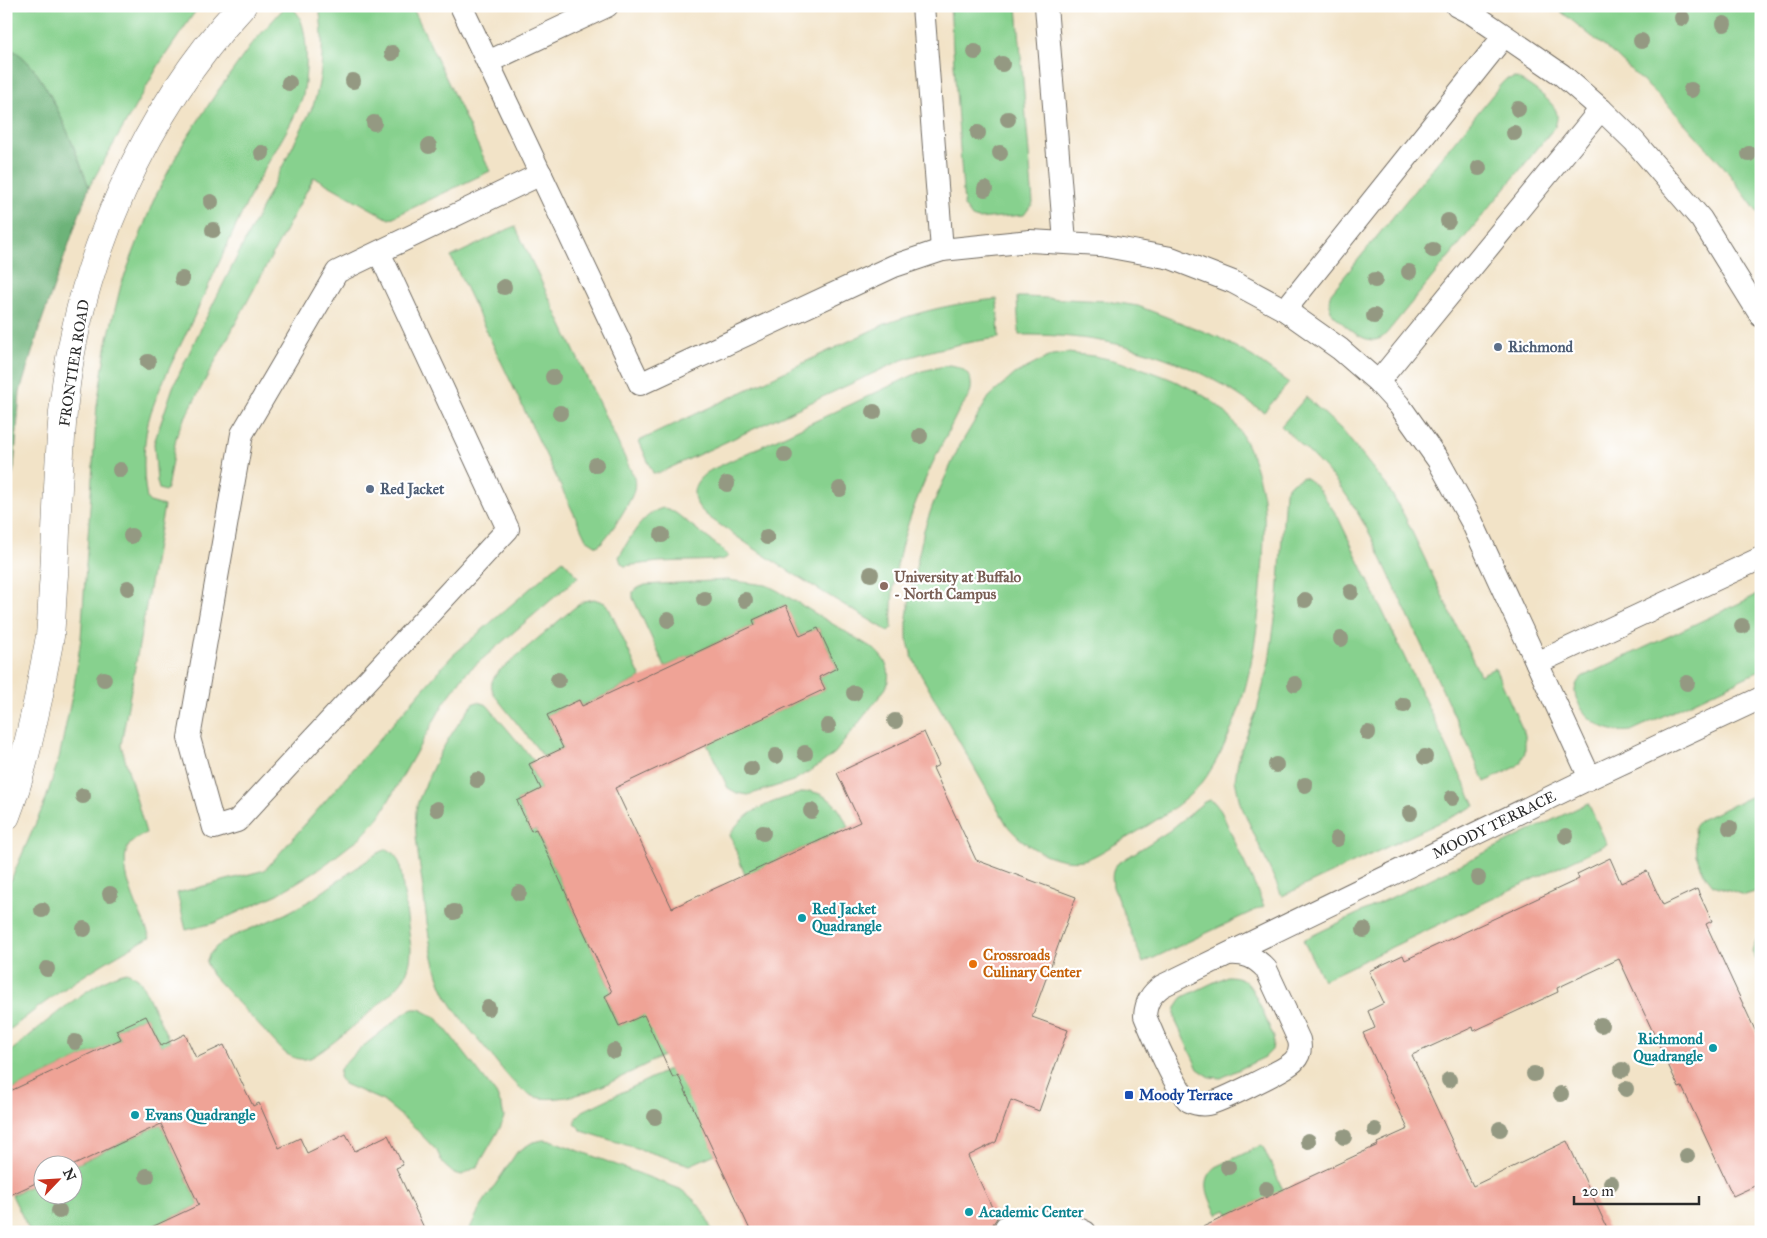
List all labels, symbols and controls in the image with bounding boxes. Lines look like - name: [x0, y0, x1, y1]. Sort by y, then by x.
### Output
- street label: FRONTIER ROAD: [55, 298, 93, 428]
- place label: Richmond: [1508, 338, 1574, 356]
- marker: Richmond: [1492, 341, 1504, 353]
- place label: Red Jacket: [380, 480, 445, 499]
- marker: Red Jacket: [364, 483, 376, 495]
- place label: University at Buffalo - North Campus: [894, 568, 1022, 604]
- marker: University at Buffalo - North Campus: [878, 580, 890, 592]
- street label: MOODY TERRACE: [1429, 787, 1559, 863]
- place label: Red Jacket Quadrangle: [812, 900, 883, 936]
- marker: Red Jacket Quadrangle: [796, 912, 808, 924]
- place label: Crossroads Culinary Center: [983, 946, 1082, 982]
- marker: Crossroads Culinary Center: [967, 958, 979, 970]
- place label: Richmond Quadrangle: [1633, 1030, 1704, 1066]
- marker: Richmond Quadrangle: [1707, 1042, 1719, 1054]
- place label: Moody Terrace: [1139, 1086, 1234, 1105]
- marker: Moody Terrace: [1123, 1089, 1135, 1101]
- place label: Evans Quadrangle: [145, 1106, 256, 1125]
- marker: Evans Quadrangle: [129, 1109, 141, 1121]
- north arrow: [32, 1156, 82, 1206]
- text: N: [59, 1166, 80, 1184]
- scale bar: [1574, 1173, 1700, 1205]
- text: 20 m: [1582, 1182, 1614, 1200]
- place label: Academic Center: [978, 1203, 1084, 1221]
- marker: Academic Center: [963, 1206, 975, 1218]

